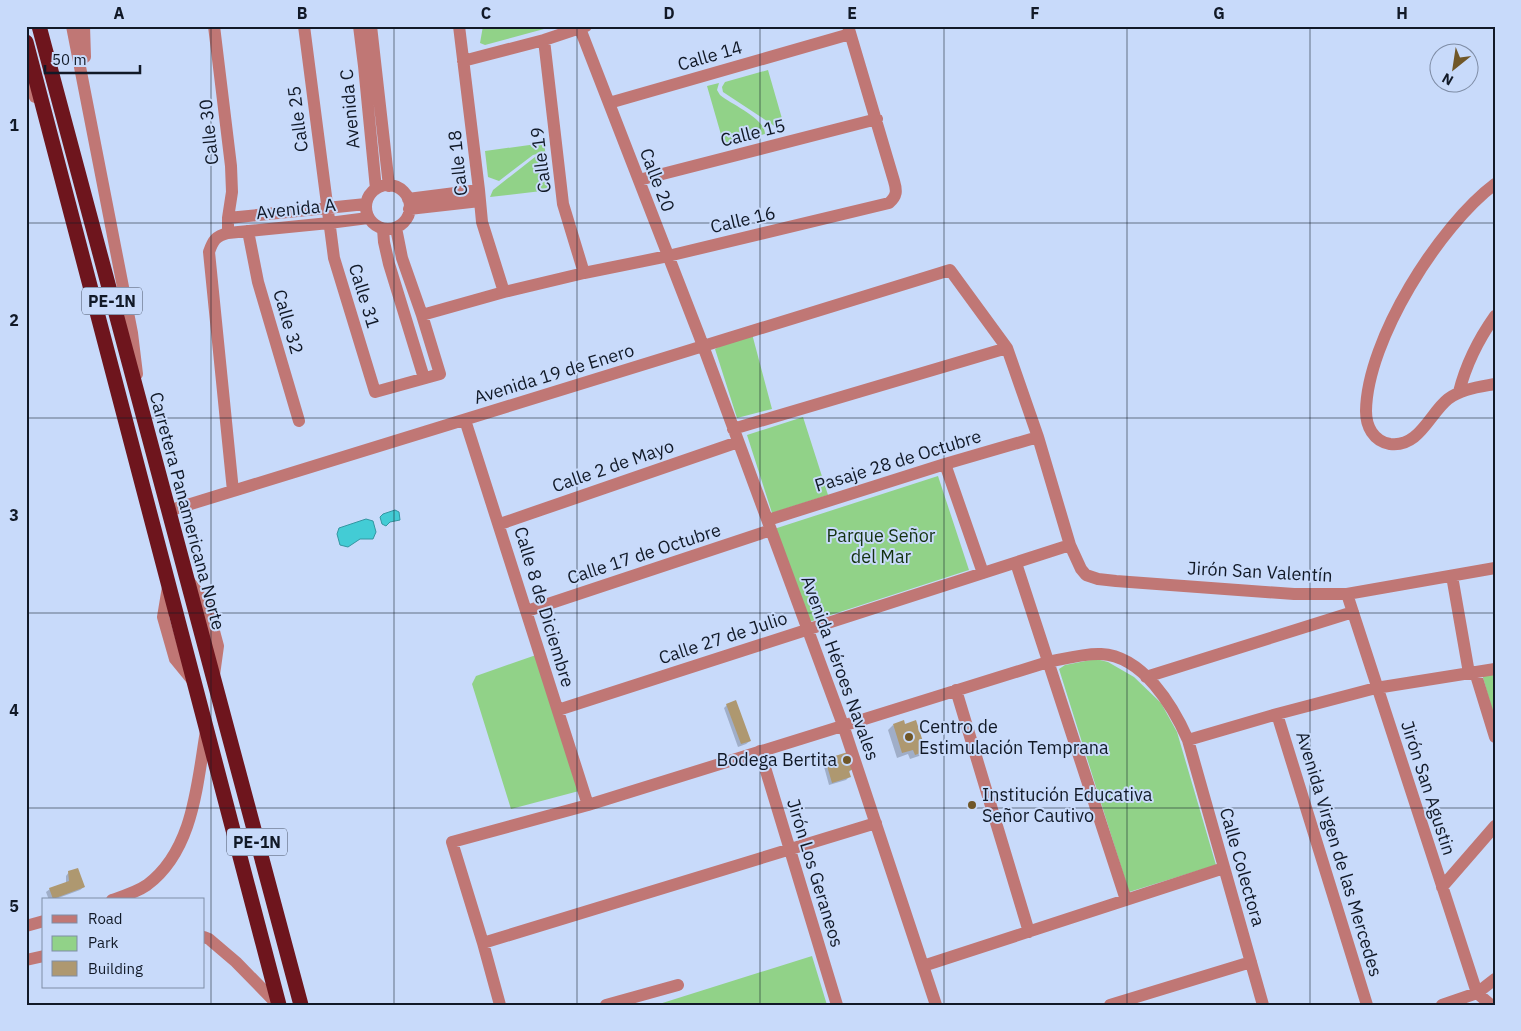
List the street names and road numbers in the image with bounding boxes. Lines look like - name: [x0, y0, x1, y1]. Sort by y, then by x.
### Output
- street label: Calle 14: [675, 35, 745, 76]
- street label: Avenida C: [335, 68, 364, 150]
- street label: Calle 25: [282, 85, 313, 153]
- street label: Calle 30: [194, 98, 223, 166]
- street label: Calle 15: [718, 113, 788, 152]
- street label: Calle 19: [525, 126, 556, 194]
- street label: Calle 18: [443, 129, 472, 197]
- street label: Calle 20: [635, 145, 680, 215]
- street label: Avenida A: [255, 193, 338, 224]
- street label: Calle 16: [708, 201, 778, 238]
- street label: Calle 31: [344, 261, 385, 331]
- street label: Calle 32: [268, 287, 309, 357]
- road number: PE-1N: [82, 288, 142, 314]
- street label: Avenida 19 de Enero: [471, 338, 637, 409]
- street label: Carretera Panamericana Norte: [145, 389, 230, 633]
- street label: Pasaje 28 de Octubre: [812, 424, 984, 497]
- street label: Calle 2 de Mayo: [549, 434, 677, 497]
- street label: Calle 17 de Octubre: [564, 518, 724, 589]
- street label: Calle 8 de Diciembre: [509, 524, 580, 690]
- street label: Jirón San Valentín: [1187, 556, 1333, 587]
- street label: Avenida Héroes Navales: [796, 572, 885, 763]
- street label: Calle 27 de Julio: [656, 606, 790, 669]
- street label: Jirón San Agustin: [1396, 718, 1461, 858]
- street label: Avenida Virgen de las Mercedes: [1291, 728, 1388, 979]
- street label: Jirón Los Geraneos: [782, 796, 849, 950]
- street label: Calle Colectora: [1215, 805, 1270, 929]
- road number: PE-1N: [227, 829, 287, 856]

